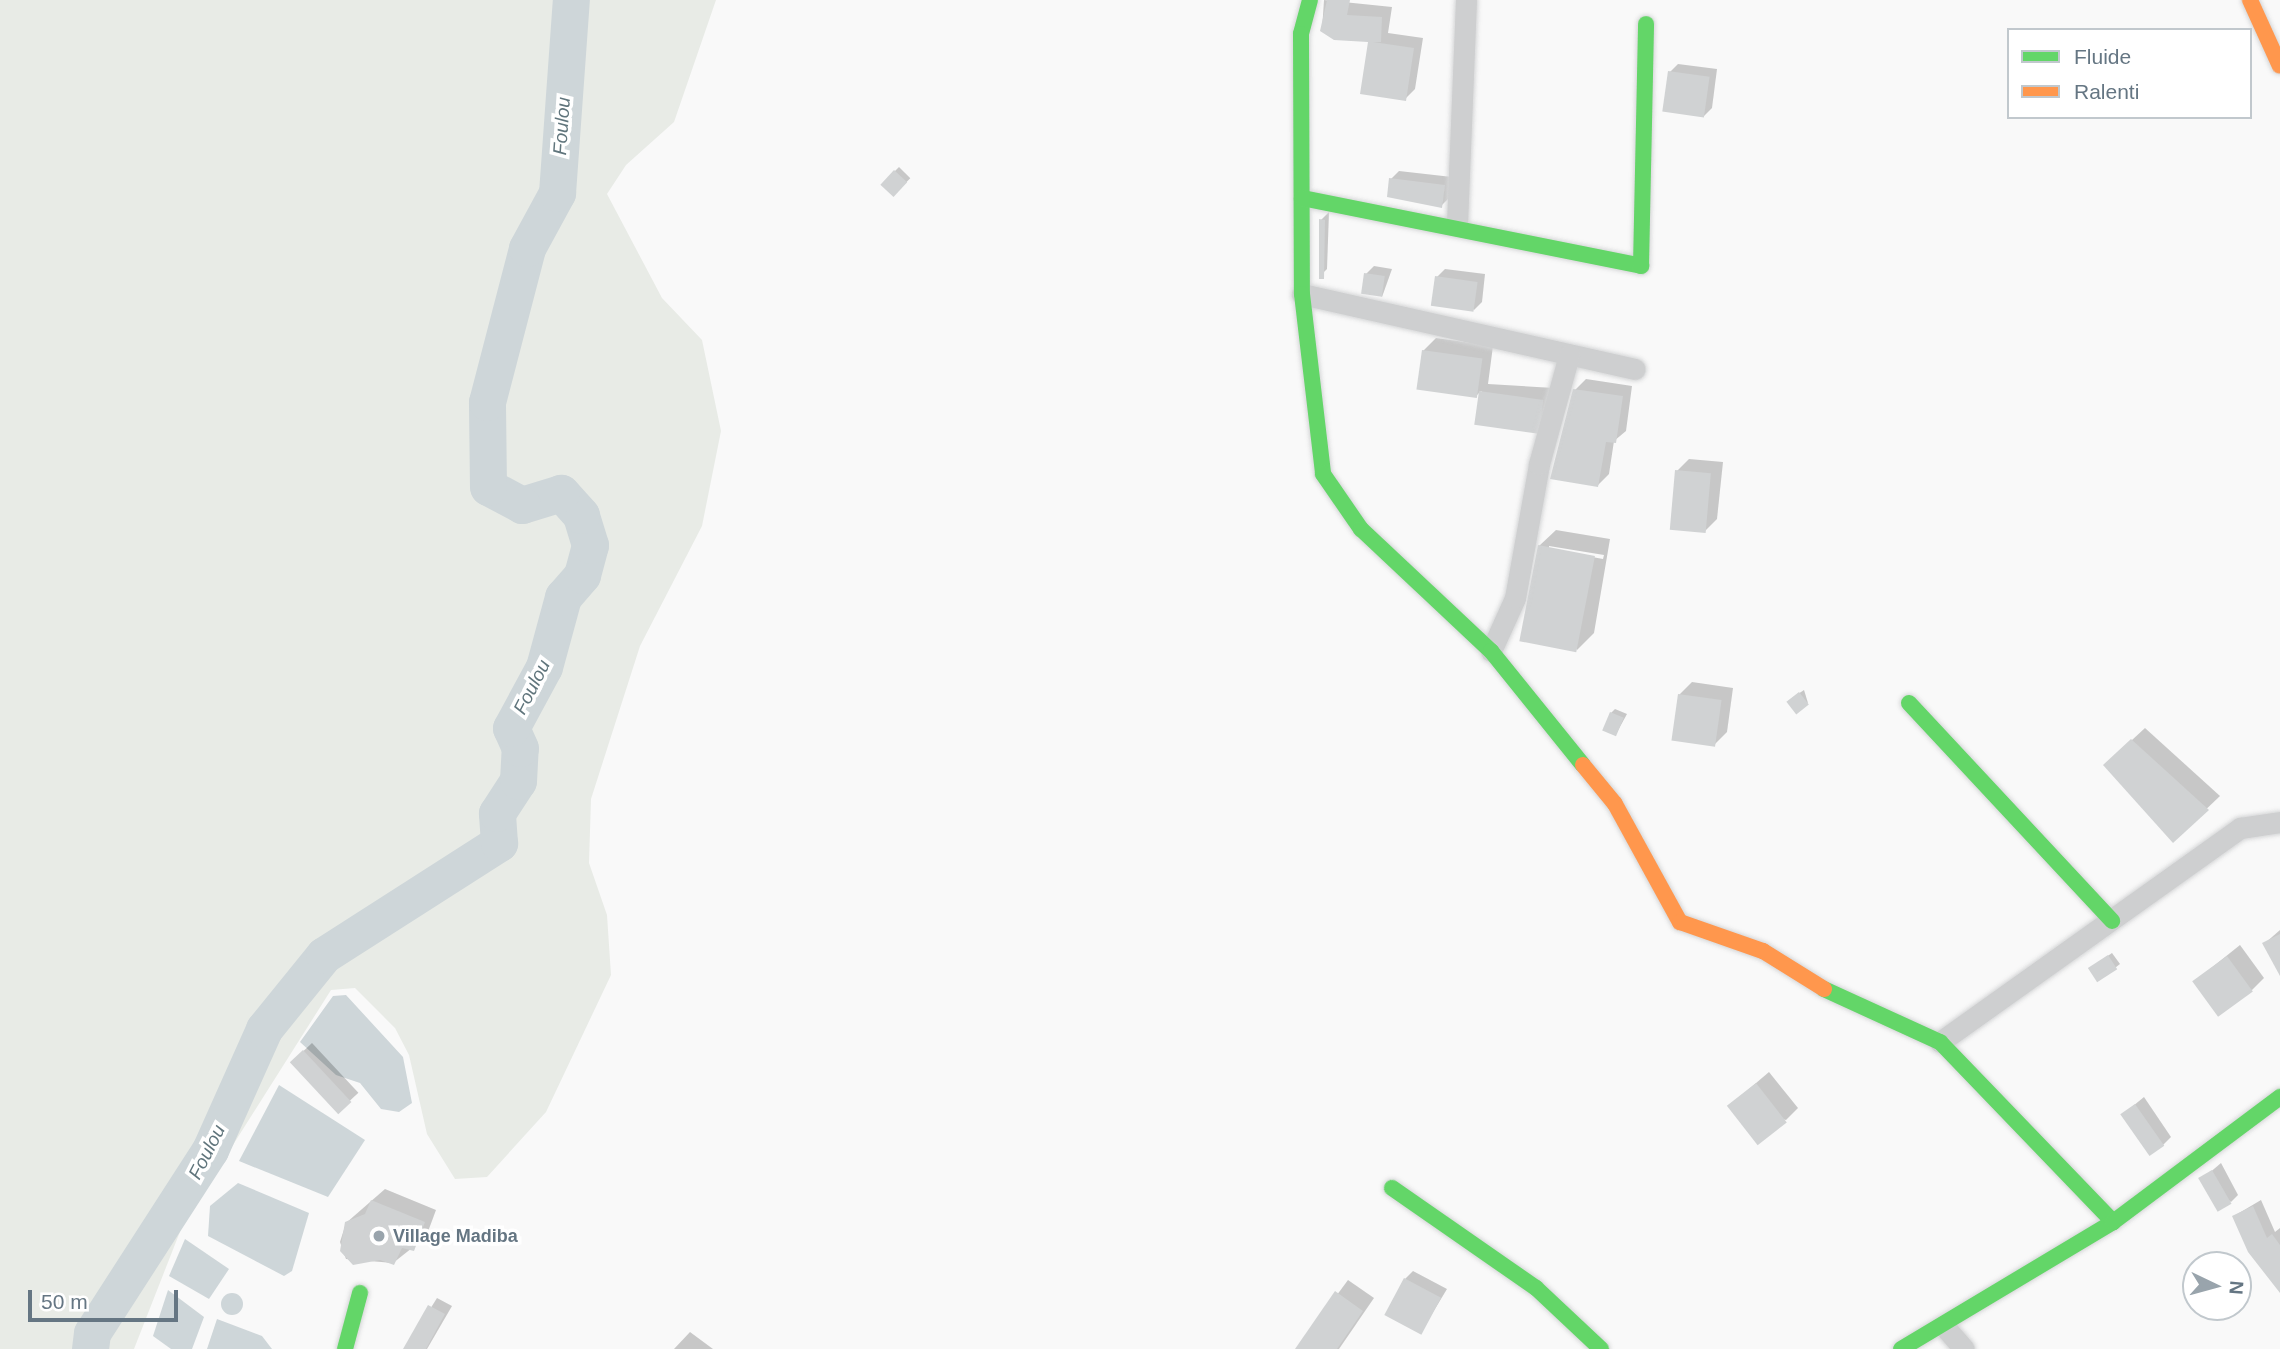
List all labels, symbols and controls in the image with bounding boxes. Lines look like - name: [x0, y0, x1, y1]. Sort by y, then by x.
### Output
- legend: [2007, 28, 2252, 119]
- text: Fluide: [2074, 45, 2131, 68]
- text: Ralenti: [2074, 80, 2139, 103]
- water label: Foulou: [549, 96, 575, 156]
- water label: Foulou: [509, 656, 555, 718]
- water label: Foulou: [184, 1121, 230, 1183]
- place label: Village Madiba: [393, 1225, 518, 1247]
- marker: Village Madiba: [371, 1228, 387, 1244]
- north arrow: [2182, 1251, 2252, 1321]
- scale bar: [32, 1276, 182, 1320]
- text: N: [2225, 1280, 2247, 1295]
- text: 50 m: [41, 1290, 88, 1313]

